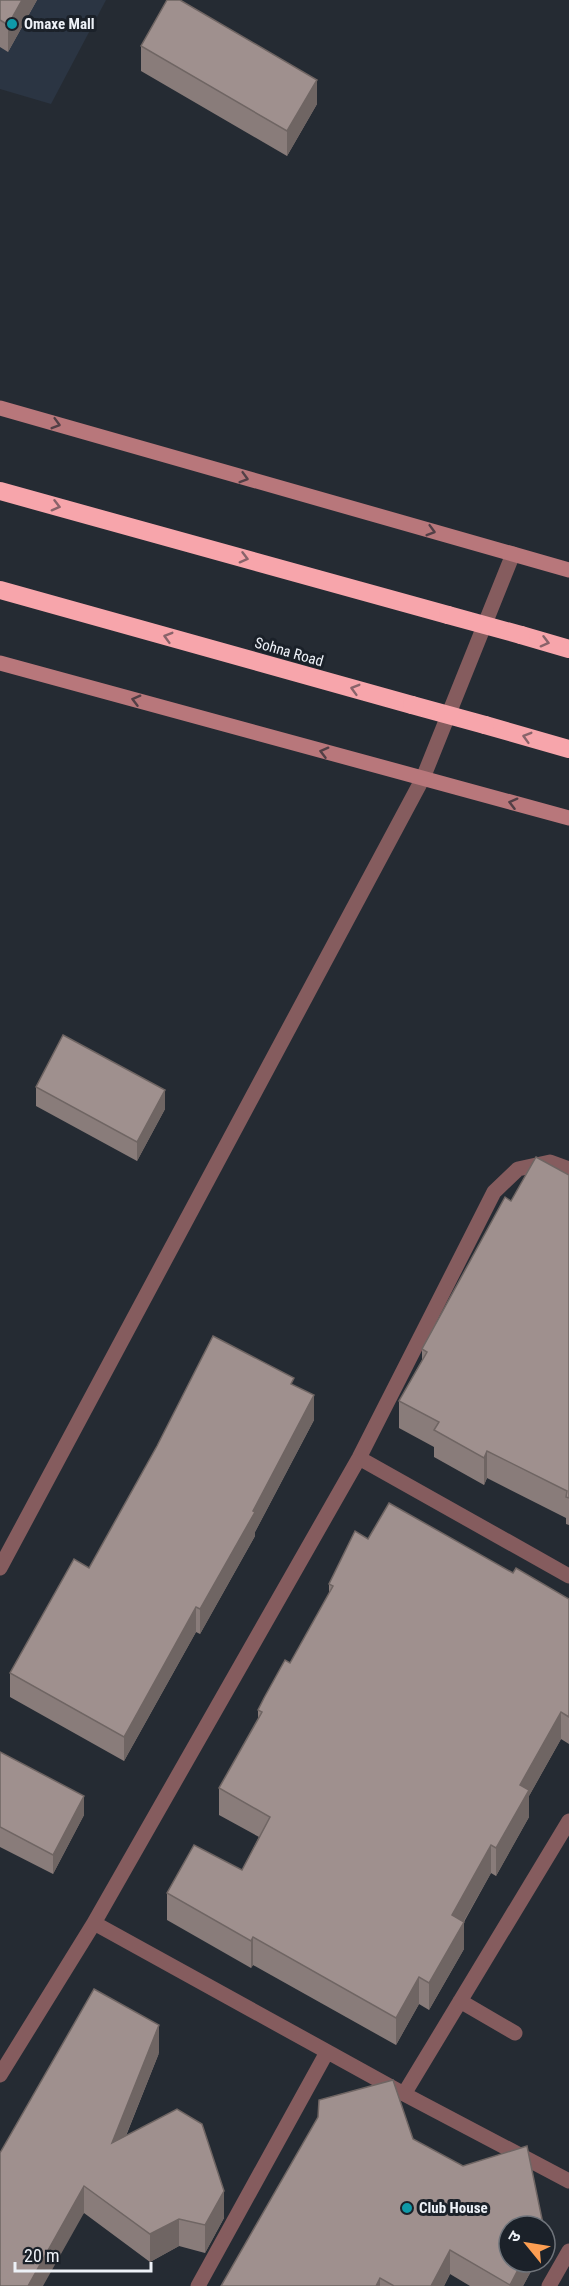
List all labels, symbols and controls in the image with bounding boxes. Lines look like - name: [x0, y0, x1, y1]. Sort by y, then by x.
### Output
- place label: Omaxe Mall: [24, 15, 95, 33]
- marker: Omaxe Mall: [5, 17, 19, 31]
- one-way arrow: [50, 417, 61, 429]
- one-way arrow: [238, 471, 249, 483]
- one-way arrow: [50, 499, 61, 511]
- one-way arrow: [425, 524, 436, 536]
- one-way arrow: [238, 551, 249, 563]
- one-way arrow: [163, 632, 173, 644]
- street label: Sohna Road: [253, 634, 325, 670]
- one-way arrow: [539, 635, 550, 647]
- one-way arrow: [351, 684, 361, 696]
- one-way arrow: [131, 695, 141, 708]
- one-way arrow: [522, 732, 533, 744]
- one-way arrow: [320, 746, 330, 759]
- one-way arrow: [508, 798, 518, 810]
- place label: Club House: [419, 2199, 488, 2217]
- marker: Club House: [400, 2201, 414, 2215]
- north arrow: [497, 2214, 557, 2274]
- text: उ: [504, 2227, 525, 2246]
- scale bar: [15, 2235, 152, 2273]
- text: 20 m: [24, 2245, 59, 2266]

